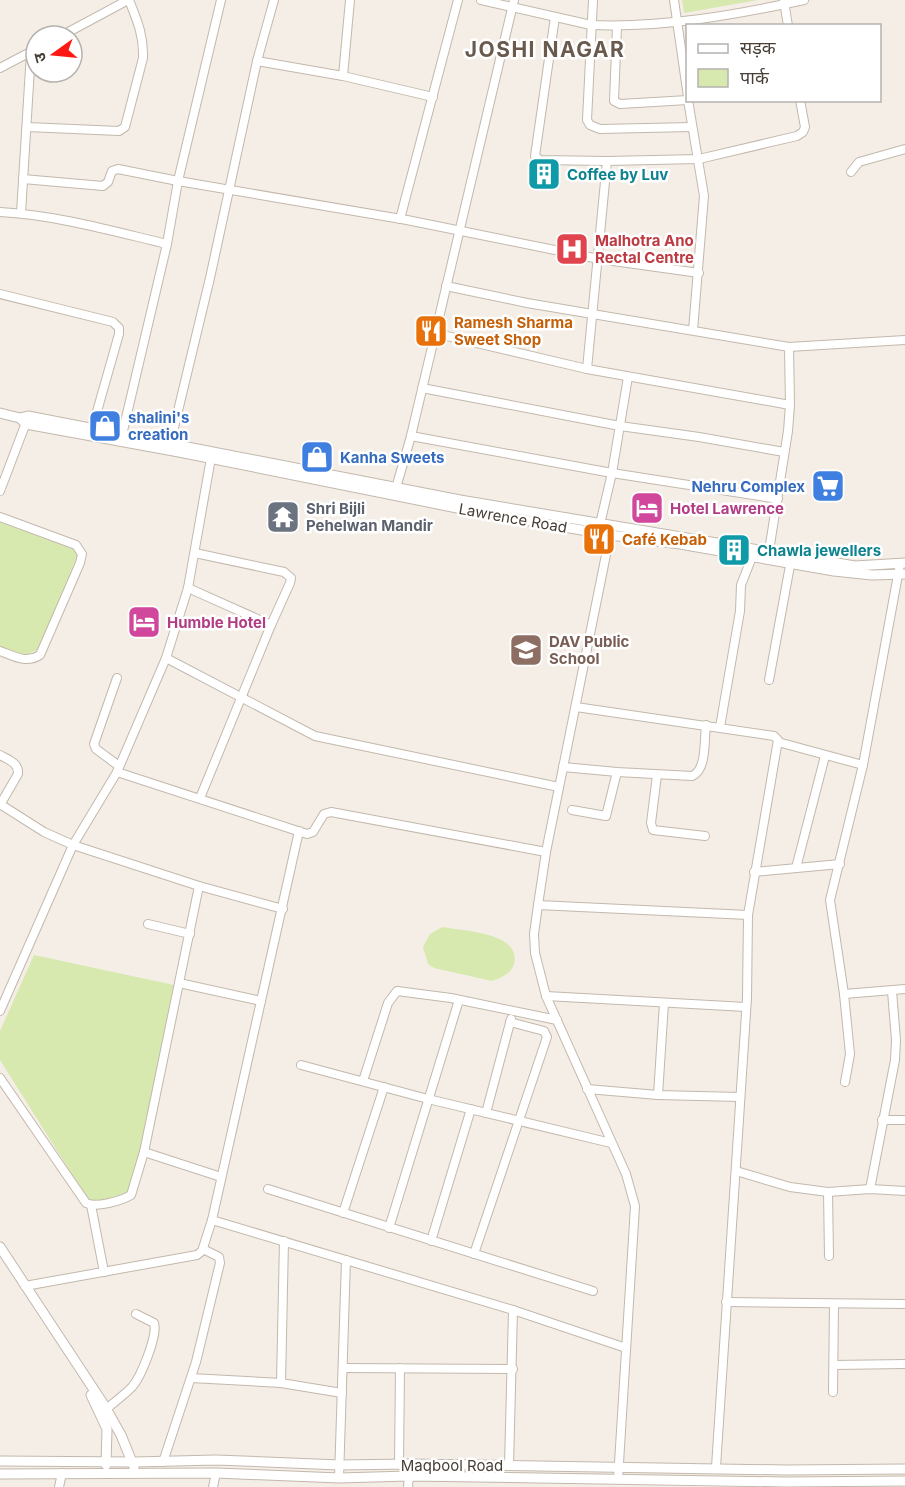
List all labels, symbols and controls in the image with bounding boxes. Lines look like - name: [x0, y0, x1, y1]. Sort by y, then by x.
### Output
- north arrow: [24, 24, 84, 84]
- legend: [686, 24, 881, 102]
- district label: JOSHI NAGAR: [465, 37, 625, 62]
- text: सड़क: [740, 37, 777, 58]
- text: उ: [28, 50, 50, 65]
- text: पार्क: [740, 67, 770, 88]
- building icon: Coffee by Luv: [526, 156, 562, 192]
- place label: Coffee by Luv: [567, 165, 668, 184]
- hospital icon: Malhotra Ano Rectal Centre: [554, 231, 590, 267]
- place label: Malhotra Ano Rectal Centre: [595, 231, 694, 267]
- restaurant icon: Ramesh Sharma Sweet Shop: [413, 313, 449, 349]
- place label: Ramesh Sharma Sweet Shop: [454, 313, 573, 349]
- shop icon: shalini's creation: [87, 408, 123, 444]
- place label: shalini's creation: [128, 408, 189, 444]
- shop icon: Kanha Sweets: [299, 439, 335, 475]
- place label: Kanha Sweets: [340, 448, 444, 467]
- supermarket icon: Nehru Complex: [810, 468, 846, 504]
- place label: Nehru Complex: [691, 477, 805, 496]
- hotel icon: Hotel Lawrence: [629, 490, 665, 526]
- temple icon: Shri Bijli Pehelwan Mandir: [265, 499, 301, 535]
- place label: Shri Bijli Pehelwan Mandir: [306, 499, 433, 535]
- street label: Lawrence Road: [457, 499, 569, 537]
- place label: Hotel Lawrence: [670, 499, 784, 518]
- restaurant icon: Café Kebab: [581, 521, 617, 557]
- place label: Café Kebab: [622, 530, 707, 549]
- building icon: Chawla jewellers: [716, 532, 752, 568]
- place label: Chawla jewellers: [757, 541, 881, 560]
- hotel icon: Humble Hotel: [126, 604, 162, 640]
- place label: Humble Hotel: [167, 613, 266, 632]
- school or university icon: DAV Public School: [508, 632, 544, 668]
- place label: DAV Public School: [549, 632, 630, 668]
- street label: Maqbool Road: [401, 1456, 503, 1475]

